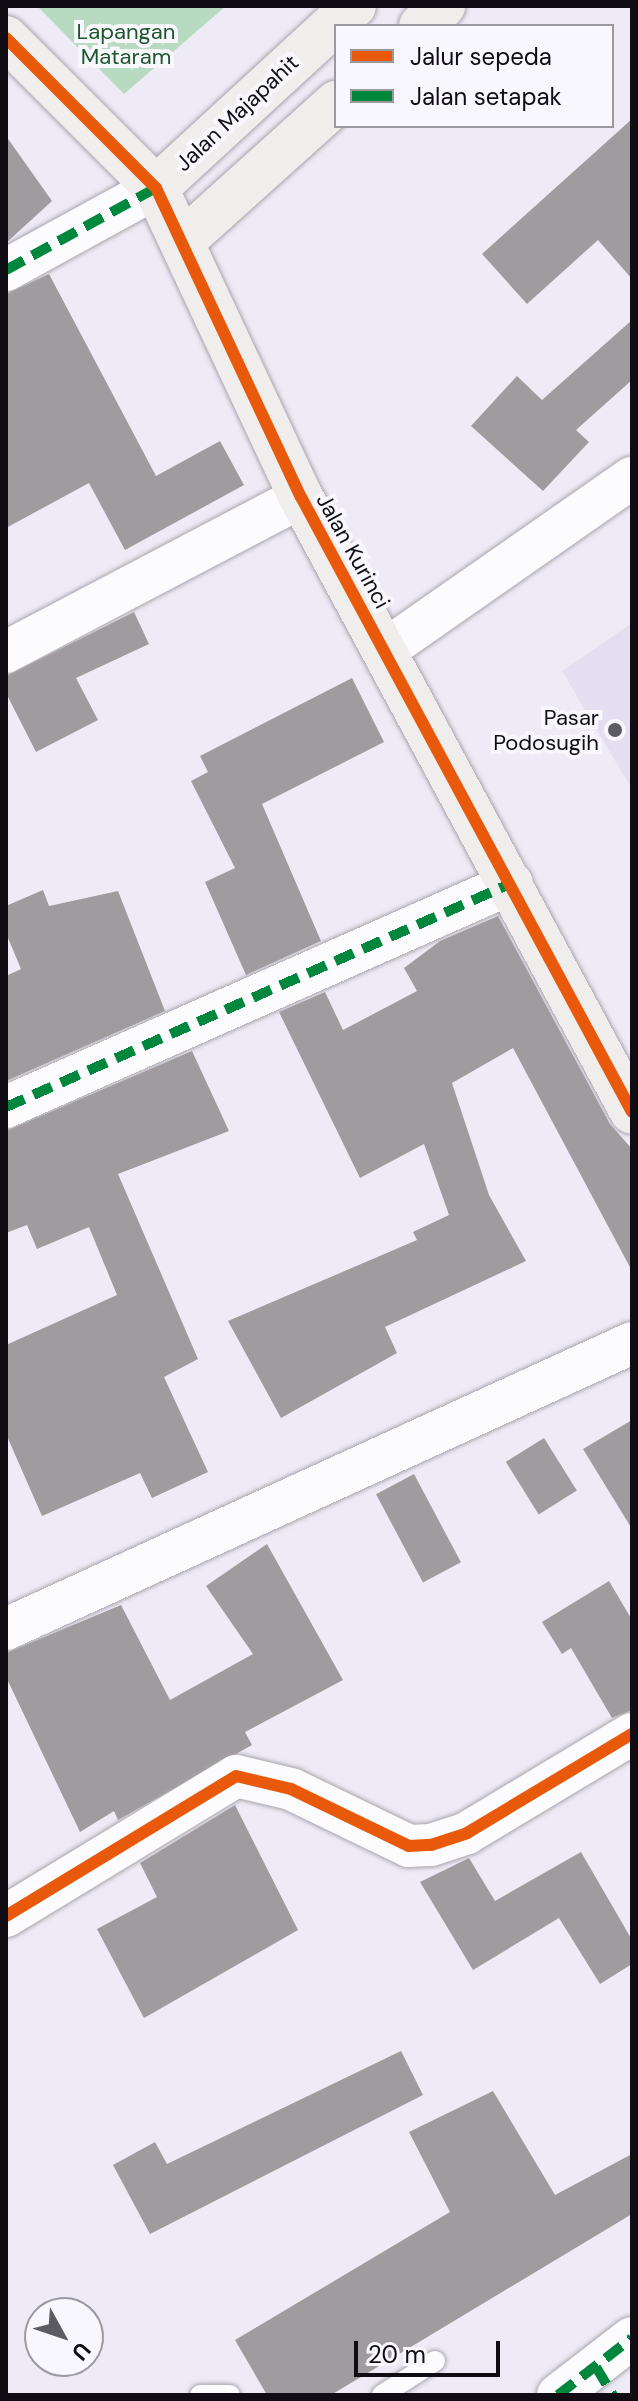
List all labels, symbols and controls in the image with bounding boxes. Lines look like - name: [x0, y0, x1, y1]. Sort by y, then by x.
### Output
- park label: Lapangan Mataram: [77, 18, 175, 70]
- legend: [334, 24, 614, 128]
- text: Jalur sepeda: [410, 41, 552, 72]
- street label: Jalan Majapahit: [170, 49, 304, 177]
- text: Jalan setapak: [410, 81, 562, 112]
- street label: Jalan Kurinci: [311, 489, 395, 613]
- place label: Pasar Podosugih: [493, 704, 599, 756]
- marker: Pasar Podosugih: [606, 721, 624, 739]
- north arrow: [24, 2297, 104, 2377]
- scale bar: [358, 2325, 504, 2375]
- text: U: [65, 2336, 97, 2367]
- text: 20 m: [368, 2339, 426, 2370]

